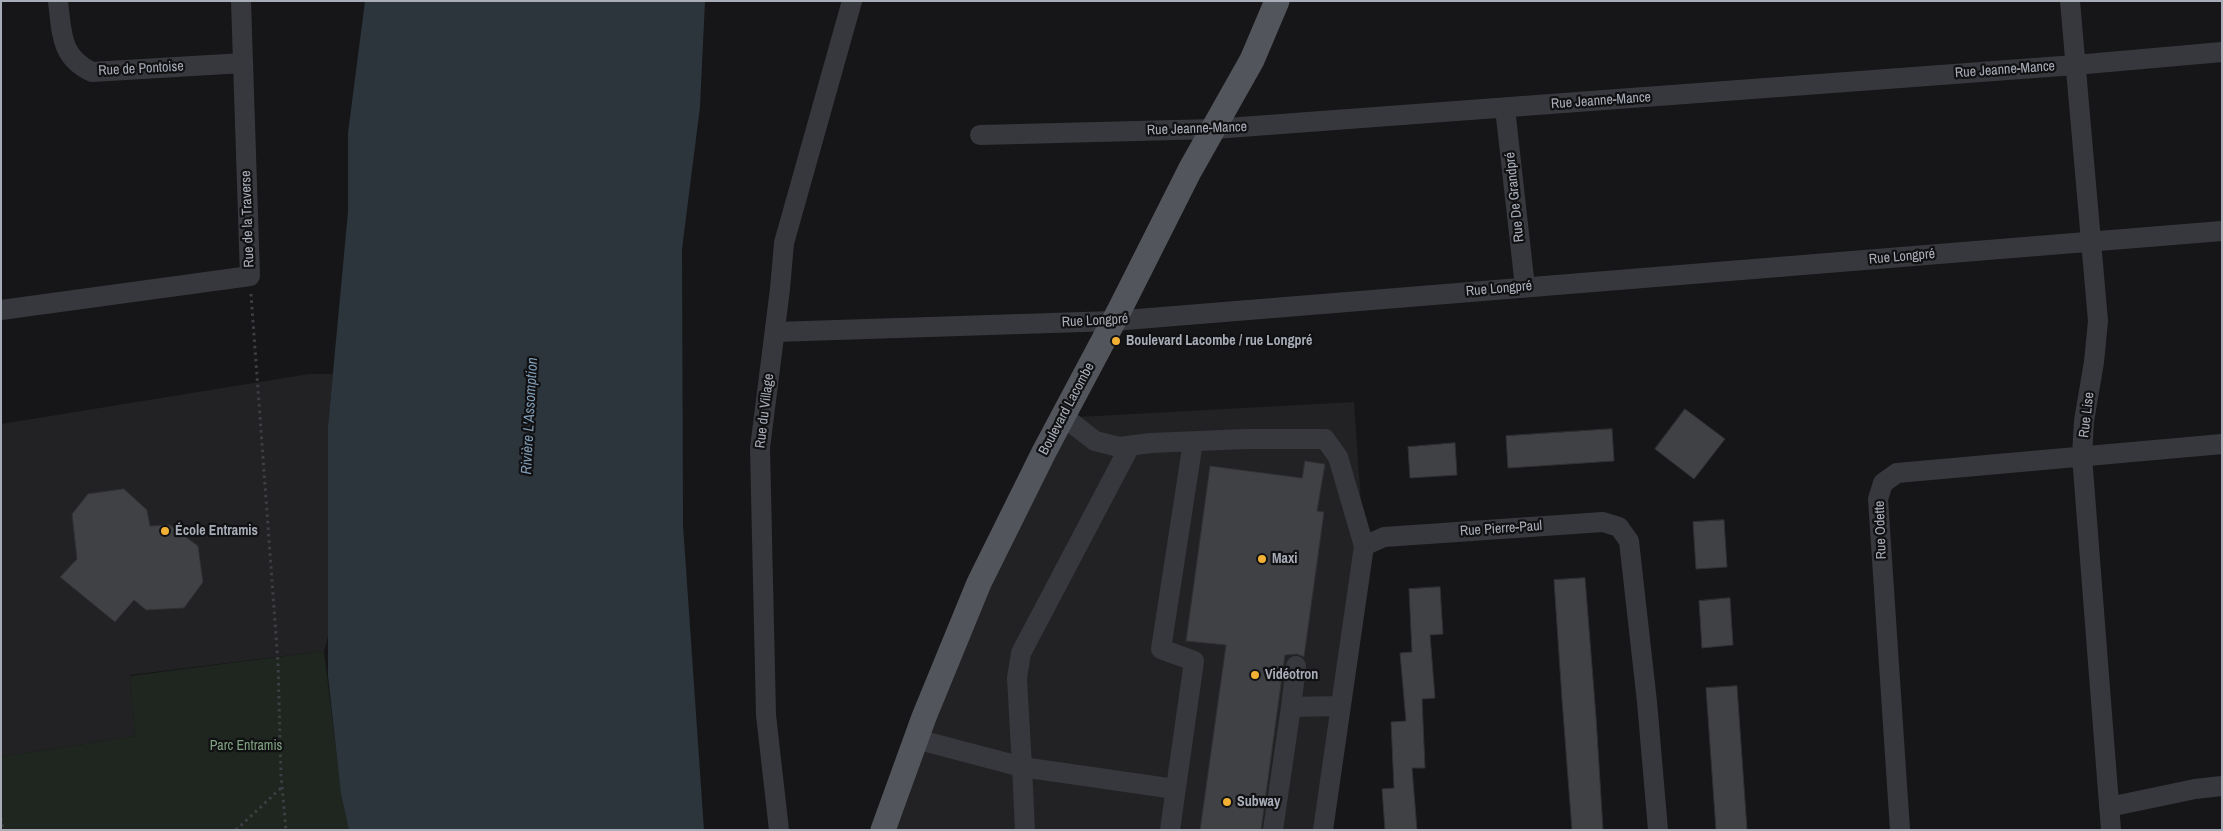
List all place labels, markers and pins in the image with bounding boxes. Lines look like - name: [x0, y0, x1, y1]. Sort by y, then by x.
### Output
- place label: Boulevard Lacombe / rue Longpré: [1126, 333, 1312, 349]
- marker: Boulevard Lacombe / rue Longpré: [1110, 335, 1122, 347]
- place label: École Entramis: [175, 523, 258, 539]
- marker: École Entramis: [159, 525, 171, 537]
- place label: Maxi: [1272, 551, 1298, 567]
- marker: Maxi: [1256, 553, 1268, 565]
- place label: Vidéotron: [1265, 667, 1318, 683]
- marker: Vidéotron: [1249, 669, 1261, 681]
- place label: Subway: [1237, 794, 1280, 810]
- marker: Subway: [1221, 796, 1233, 808]

